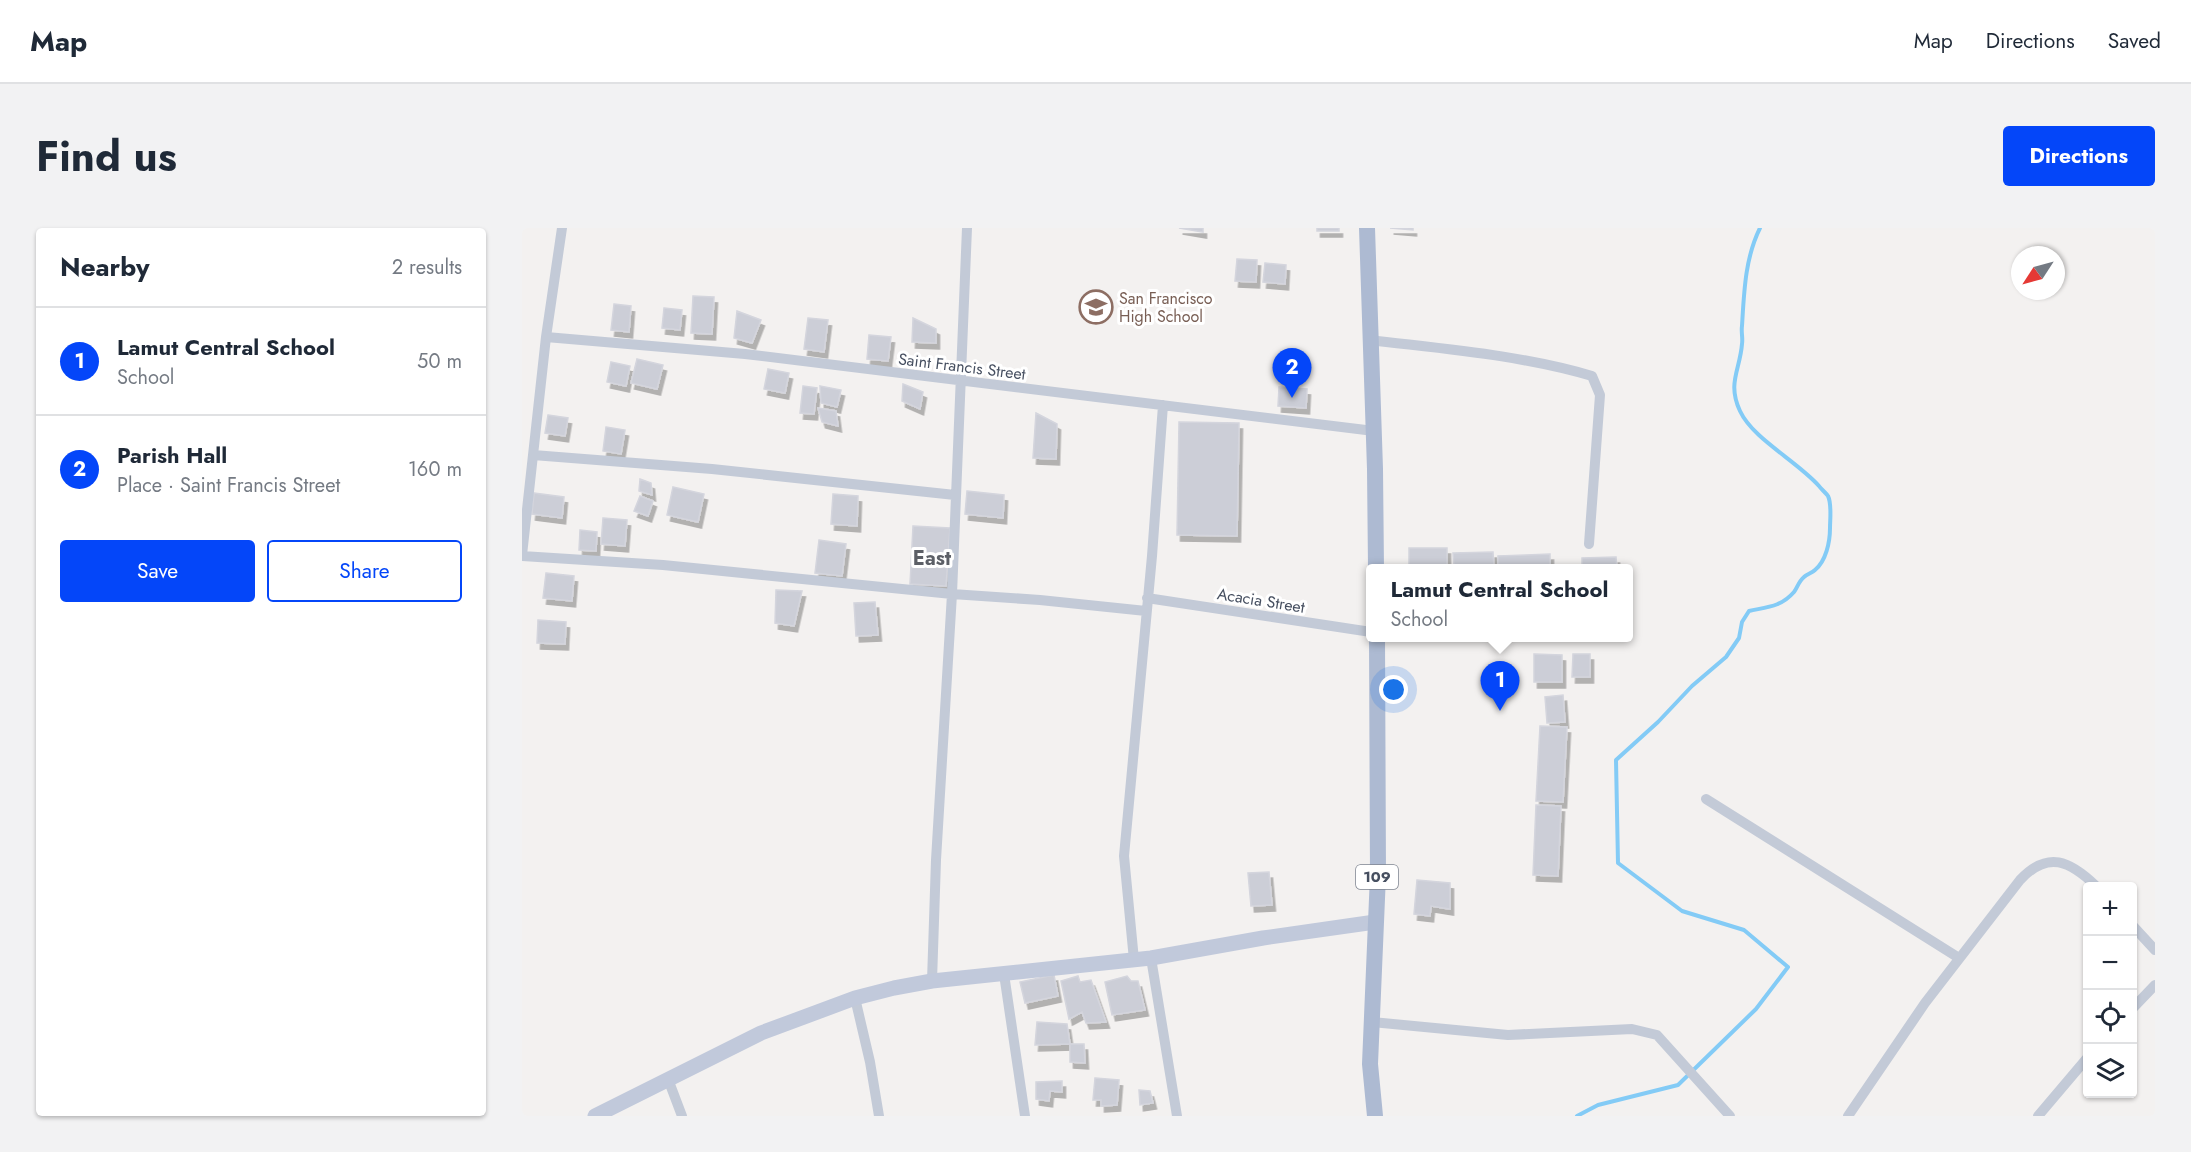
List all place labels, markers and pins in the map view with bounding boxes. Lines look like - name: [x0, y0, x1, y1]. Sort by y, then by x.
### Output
- place label: San Francisco High School: [1119, 287, 1213, 328]
- school or university icon: San Francisco High School: [1078, 289, 1114, 325]
- pin: 2: [1272, 348, 1312, 398]
- pin: 1: [1480, 662, 1520, 711]

